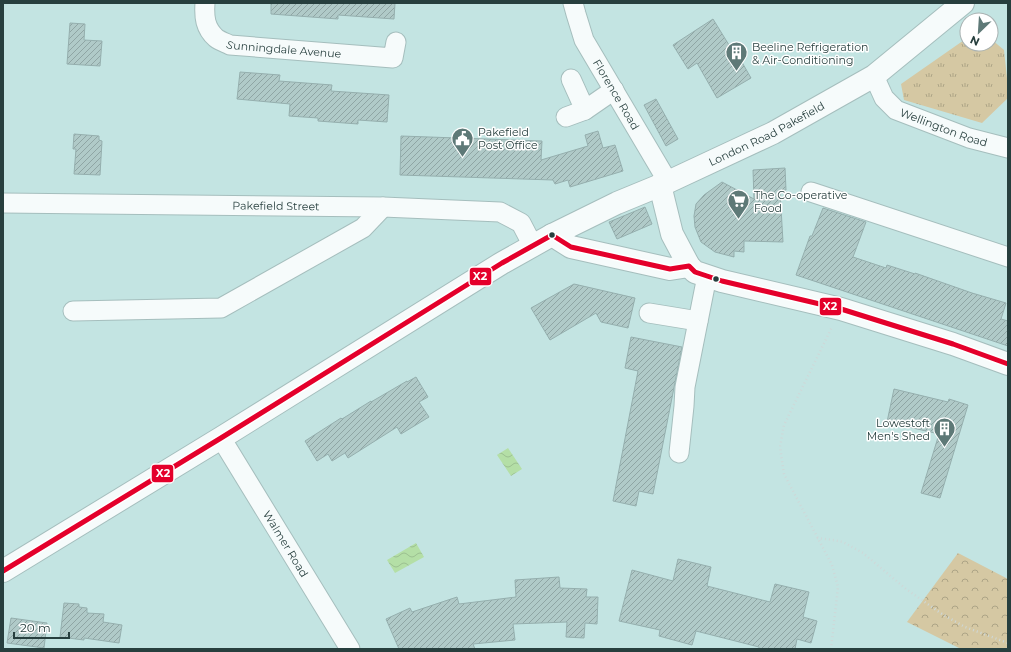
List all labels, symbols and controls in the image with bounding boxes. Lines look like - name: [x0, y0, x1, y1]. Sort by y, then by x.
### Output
- north arrow: [959, 12, 999, 52]
- text: N: [968, 33, 982, 49]
- street label: Sunningdale Avenue: [224, 37, 342, 61]
- building icon: Beeline Refrigeration & Air-Conditioning: [723, 40, 749, 73]
- place label: Beeline Refrigeration & Air-Conditioning: [752, 40, 868, 67]
- street label: Florence Road: [590, 57, 643, 132]
- street label: London Road Pakefield: [706, 98, 827, 169]
- street label: Wellington Road: [898, 105, 989, 149]
- public building icon: Pakefield Post Office: [449, 125, 475, 158]
- place label: Pakefield Post Office: [478, 125, 538, 152]
- supermarket icon: The Co-operative Food: [725, 188, 751, 221]
- place label: The Co-operative Food: [754, 188, 848, 215]
- street label: Pakefield Street: [232, 198, 320, 213]
- unlabelled marker: [547, 230, 557, 240]
- line badge: X2: [469, 267, 492, 286]
- text: X2: [473, 269, 488, 283]
- unlabelled marker: [711, 274, 721, 284]
- line badge: X2: [819, 297, 842, 316]
- text: X2: [823, 299, 838, 313]
- place label: Lowestoft Men's Shed: [867, 416, 931, 443]
- building icon: Lowestoft Men's Shed: [932, 416, 958, 449]
- line badge: X2: [151, 464, 174, 483]
- text: X2: [156, 466, 171, 480]
- street label: Walmer Road: [260, 508, 311, 580]
- scale bar: [14, 614, 69, 640]
- text: 20 m: [20, 620, 51, 635]

